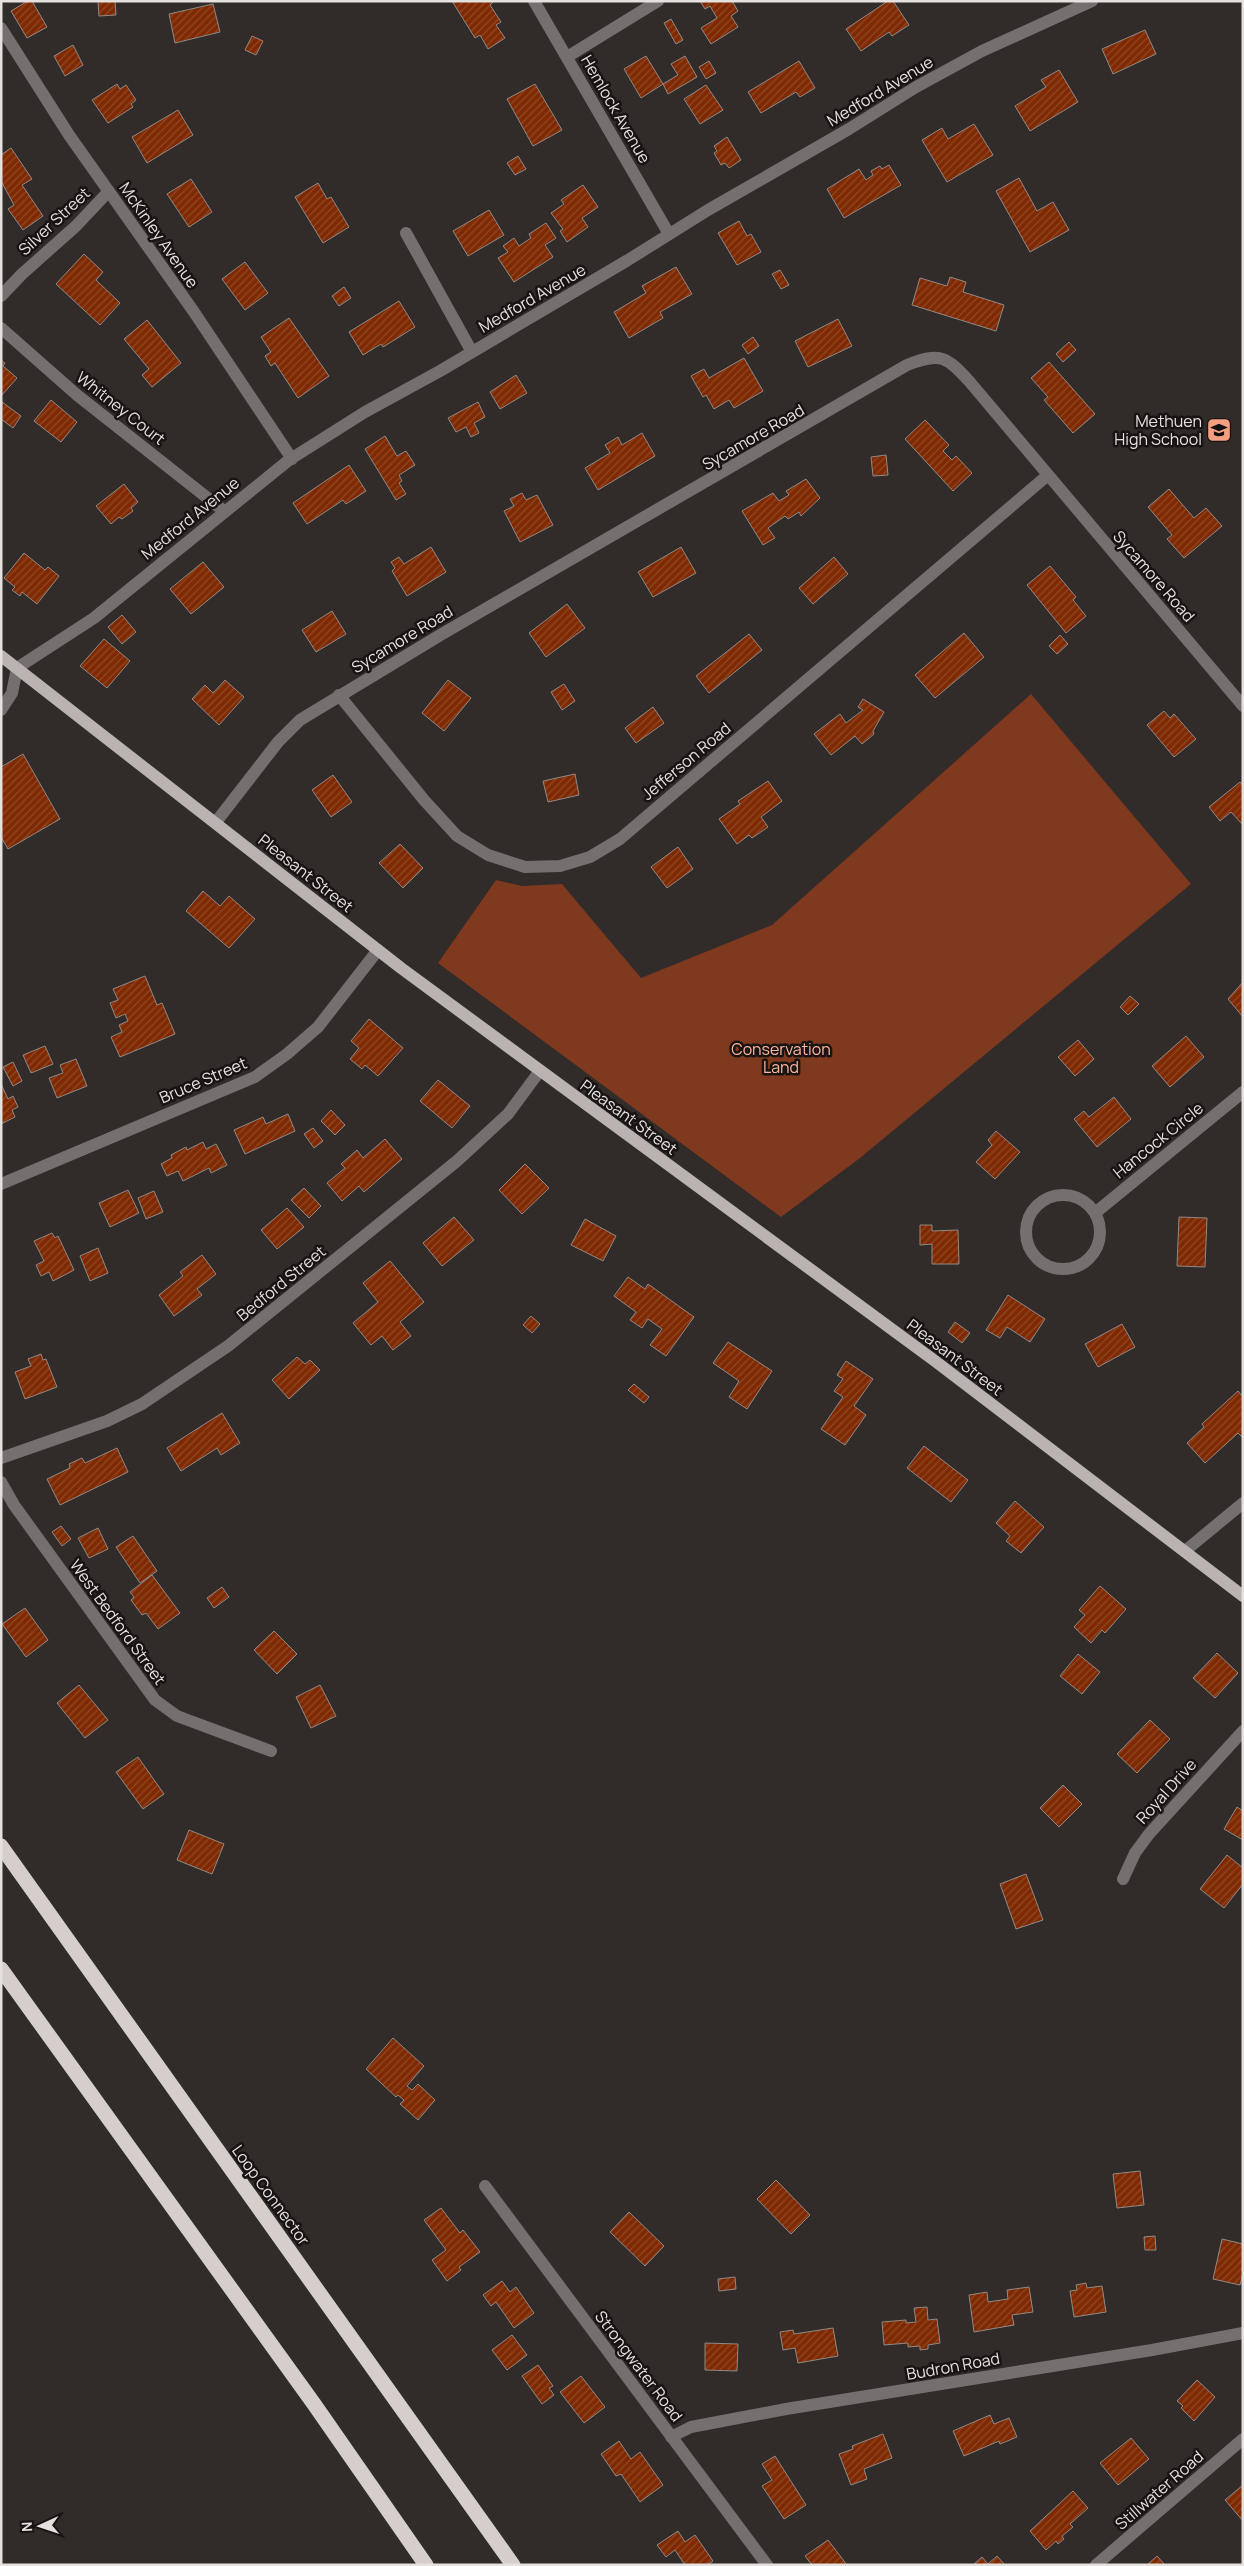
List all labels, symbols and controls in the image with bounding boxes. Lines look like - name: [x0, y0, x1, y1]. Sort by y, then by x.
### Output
- street label: Hemlock Avenue: [576, 51, 656, 167]
- street label: Medford Avenue: [823, 51, 937, 131]
- street label: McKinley Avenue: [114, 178, 204, 292]
- street label: Silver Street: [13, 182, 95, 260]
- street label: Medford Avenue: [474, 258, 590, 338]
- street label: Whitney Court: [72, 366, 170, 450]
- street label: Sycamore Road: [698, 399, 808, 475]
- place label: Methuen High School: [1114, 410, 1202, 450]
- school or university icon: Methuen High School: [1206, 417, 1232, 443]
- street label: Medford Avenue: [136, 472, 244, 564]
- street label: Sycamore Road: [1108, 526, 1200, 626]
- street label: Sycamore Road: [347, 600, 457, 678]
- street label: Jefferson Road: [637, 717, 735, 805]
- street label: Pleasant Street: [254, 829, 358, 917]
- park label: Conservation Land: [731, 1038, 831, 1078]
- street label: Bruce Street: [156, 1052, 250, 1108]
- street label: Pleasant Street: [576, 1074, 682, 1160]
- street label: Hancock Circle: [1108, 1097, 1208, 1183]
- street label: Bedford Street: [232, 1240, 330, 1326]
- street label: Pleasant Street: [903, 1314, 1007, 1400]
- street label: West Bedford Street: [65, 1555, 171, 1689]
- street label: Royal Drive: [1131, 1754, 1201, 1828]
- street label: Loop Connector: [227, 2140, 315, 2250]
- street label: Strongwater Road: [590, 2306, 688, 2426]
- street label: Budron Road: [905, 2347, 1001, 2385]
- street label: Stillwater Road: [1110, 2445, 1208, 2535]
- north arrow: [15, 2501, 65, 2551]
- text: N: [17, 2521, 36, 2532]

